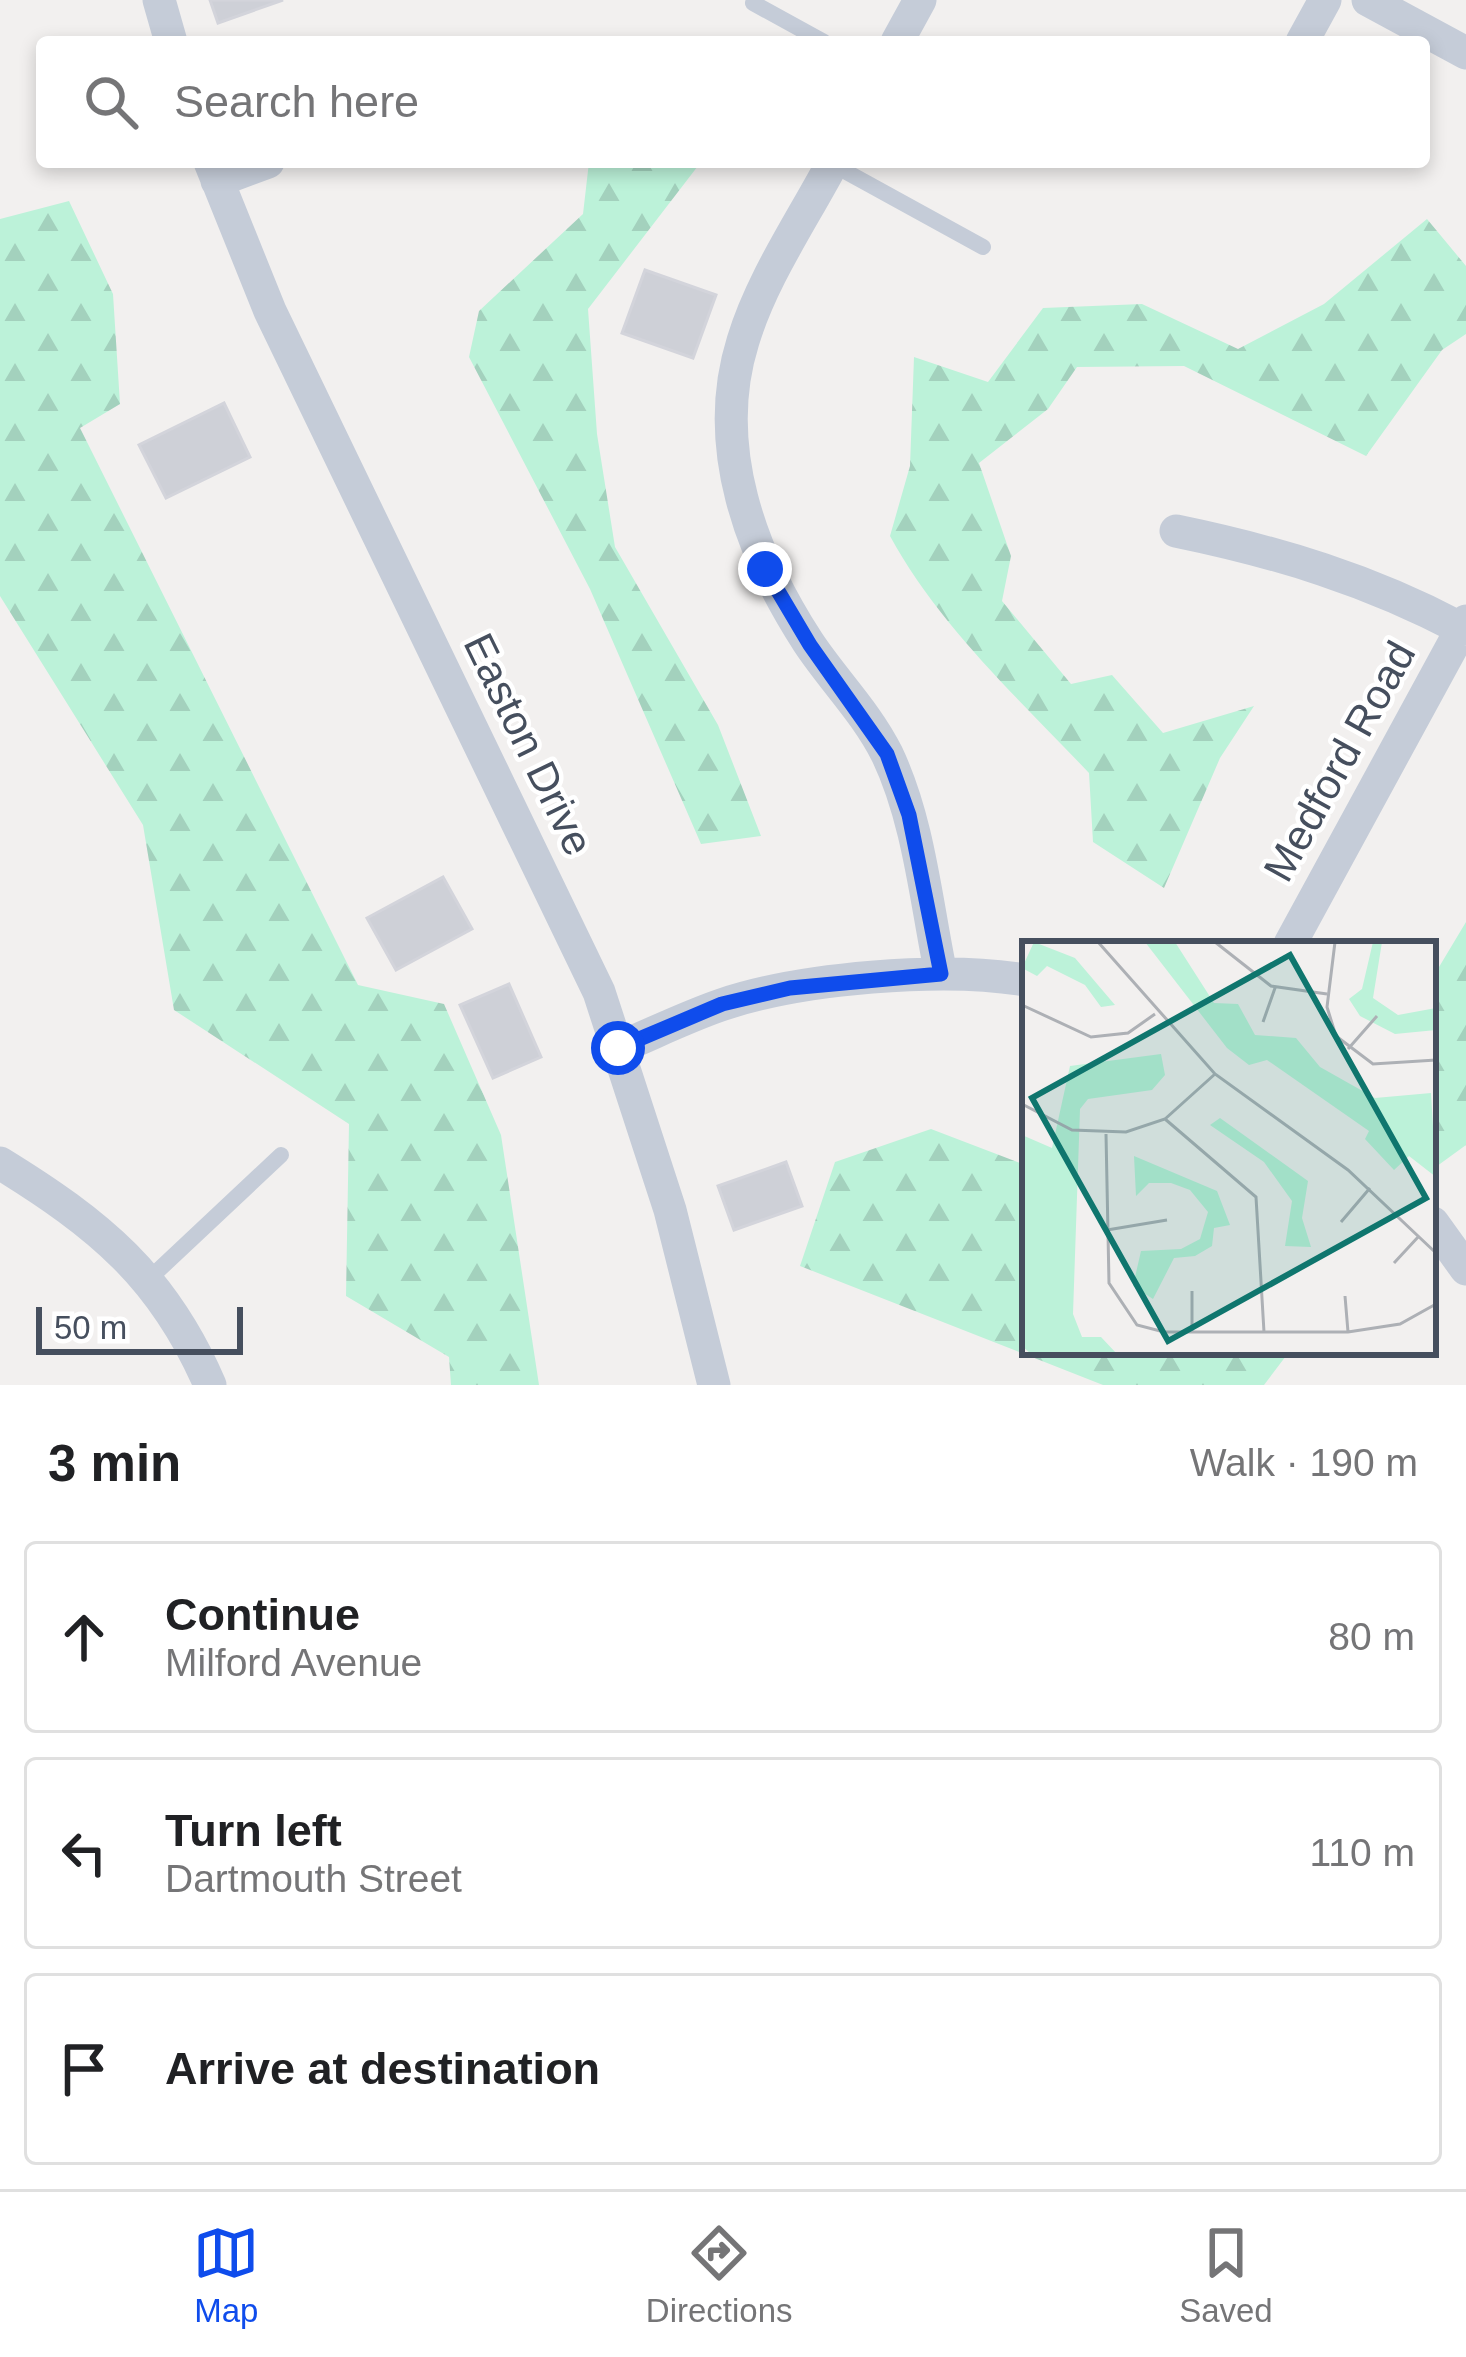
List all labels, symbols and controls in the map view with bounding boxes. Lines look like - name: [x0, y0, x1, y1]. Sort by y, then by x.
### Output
- search box: [36, 36, 1430, 168]
- icon: search: [78, 69, 144, 135]
- text: Search here: [174, 76, 419, 127]
- route end: [738, 542, 792, 596]
- street label: Easton Drive: [455, 626, 602, 863]
- street label: Medford Road: [1254, 633, 1425, 889]
- inset map: [1022, 941, 1436, 1355]
- route start: [591, 1021, 645, 1075]
- scale bar: [36, 1301, 243, 1354]
- text: 50 m: [54, 1309, 127, 1346]
- text: 3 min: [48, 1435, 181, 1492]
- text: Walk · 190 m: [1190, 1441, 1418, 1484]
- text: Continue: [165, 1589, 360, 1640]
- icon: ahead: [51, 1604, 117, 1670]
- text: 80 m: [1328, 1615, 1415, 1658]
- text: Milford Avenue: [165, 1641, 422, 1684]
- text: Turn left: [165, 1805, 342, 1856]
- icon: left: [51, 1820, 117, 1886]
- text: 110 m: [1310, 1831, 1415, 1874]
- text: Dartmouth Street: [165, 1857, 462, 1900]
- icon: arrive: [51, 2036, 117, 2102]
- text: Arrive at destination: [165, 2043, 600, 2094]
- tab: Map: [193, 2220, 259, 2330]
- tab: Directions: [646, 2220, 793, 2330]
- tab: Saved: [1179, 2220, 1273, 2330]

